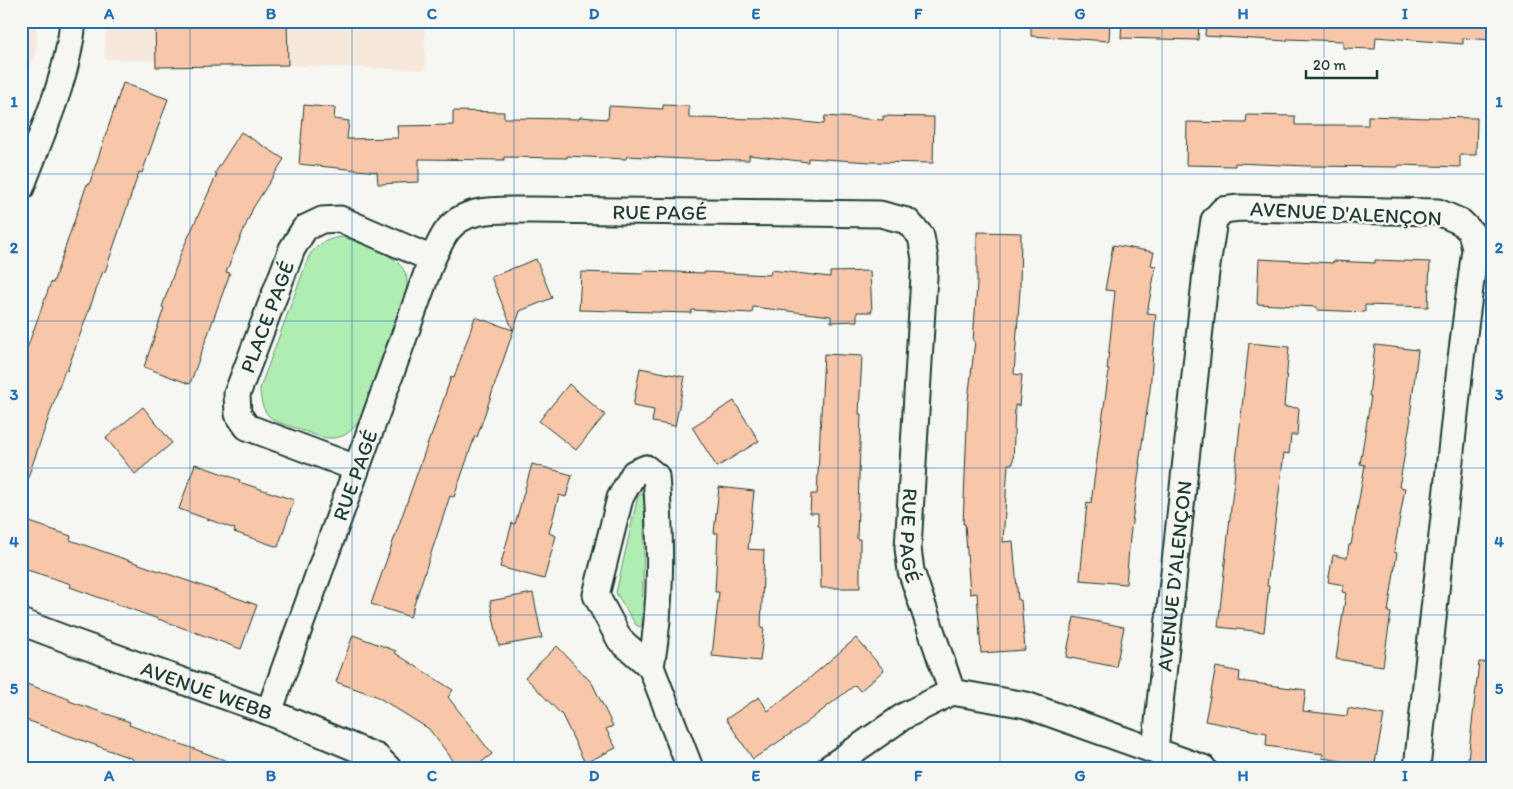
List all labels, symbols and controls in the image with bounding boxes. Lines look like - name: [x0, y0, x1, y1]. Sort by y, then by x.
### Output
- text: A: [103, 4, 115, 23]
- text: B: [266, 4, 277, 23]
- text: C: [427, 4, 438, 23]
- text: D: [589, 4, 600, 23]
- text: E: [752, 4, 761, 23]
- text: F: [914, 4, 923, 23]
- text: G: [1074, 4, 1086, 23]
- text: H: [1237, 4, 1249, 23]
- text: I: [1402, 4, 1408, 23]
- scale bar: [1306, 48, 1377, 80]
- text: 20 m: [1313, 56, 1347, 74]
- text: 1: [10, 92, 18, 111]
- text: 1: [1495, 92, 1503, 111]
- street label: AVENUE D'ALENÇON: [1250, 195, 1442, 231]
- street label: RUE PAGÉ: [612, 198, 707, 225]
- text: 2: [10, 238, 19, 257]
- text: 2: [1495, 238, 1504, 257]
- street label: PLACE PAGÉ: [234, 257, 299, 376]
- text: 3: [10, 385, 19, 404]
- text: 3: [1495, 385, 1504, 404]
- street label: RUE PAGÉ: [327, 426, 382, 524]
- street label: AVENUE D'ALENÇON: [1151, 479, 1196, 673]
- street label: RUE PAGÉ: [895, 487, 927, 586]
- text: 4: [9, 532, 19, 551]
- text: 4: [1494, 532, 1504, 551]
- street label: AVENUE WEBB: [138, 655, 276, 725]
- text: 5: [10, 679, 19, 698]
- text: 5: [1495, 679, 1504, 698]
- text: A: [103, 766, 115, 785]
- text: B: [266, 766, 277, 785]
- text: C: [427, 766, 438, 785]
- text: D: [589, 766, 600, 785]
- text: E: [752, 766, 761, 785]
- text: F: [914, 766, 923, 785]
- text: G: [1074, 766, 1086, 785]
- text: H: [1237, 766, 1249, 785]
- text: I: [1402, 766, 1408, 785]

